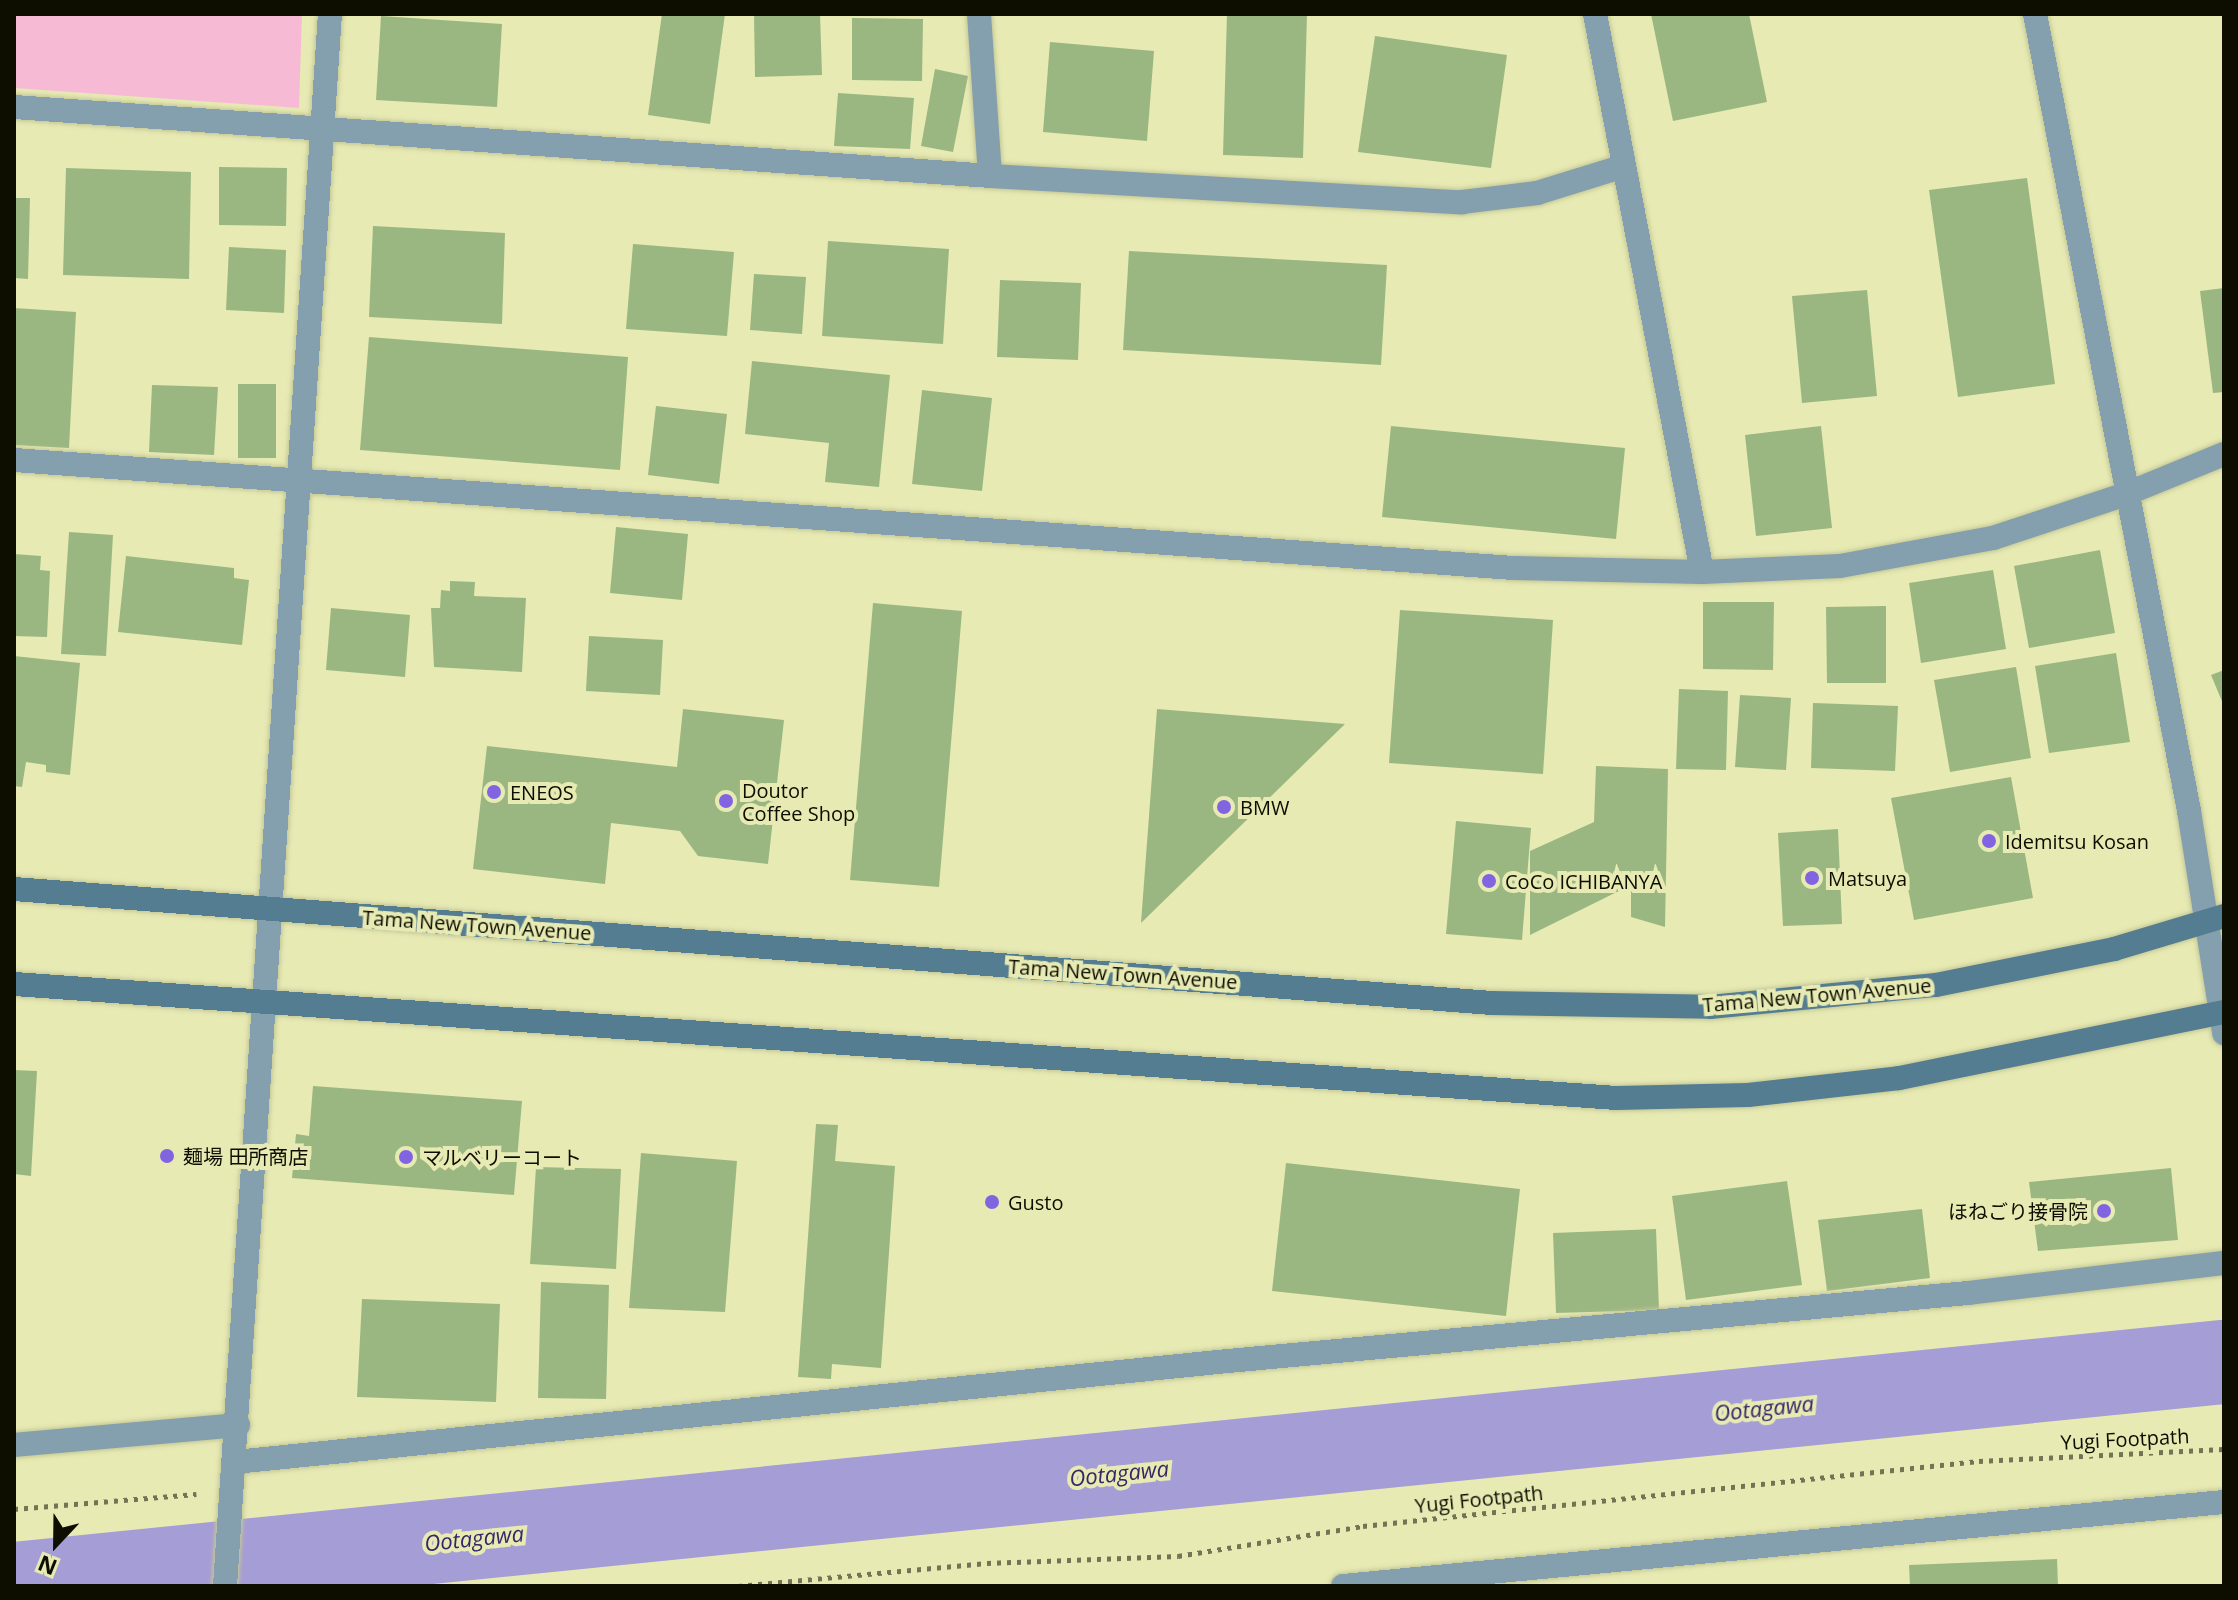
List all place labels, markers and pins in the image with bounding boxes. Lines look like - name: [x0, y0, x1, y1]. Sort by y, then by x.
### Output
- place label: Doutor Coffee Shop: [742, 778, 855, 825]
- place label: ENEOS: [510, 780, 574, 804]
- marker: ENEOS: [485, 783, 503, 801]
- marker: Doutor Coffee Shop: [717, 792, 735, 810]
- place label: BMW: [1240, 795, 1289, 819]
- marker: BMW: [1215, 798, 1233, 816]
- place label: Idemitsu Kosan: [2005, 829, 2149, 853]
- marker: Idemitsu Kosan: [1980, 832, 1998, 850]
- place label: Matsuya: [1828, 866, 1907, 890]
- place label: CoCo ICHIBANYA: [1505, 869, 1662, 893]
- marker: Matsuya: [1803, 869, 1821, 887]
- marker: CoCo ICHIBANYA: [1480, 872, 1498, 890]
- place label: 麺場 田所商店: [183, 1144, 308, 1168]
- place label: マルベリーコート: [422, 1145, 582, 1169]
- marker: 麺場 田所商店: [158, 1147, 176, 1165]
- marker: マルベリーコート: [397, 1148, 415, 1166]
- place label: Gusto: [1008, 1190, 1063, 1214]
- marker: Gusto: [983, 1193, 1001, 1211]
- place label: ほねごり接骨院: [1948, 1199, 2088, 1223]
- marker: ほねごり接骨院: [2095, 1202, 2113, 1220]

